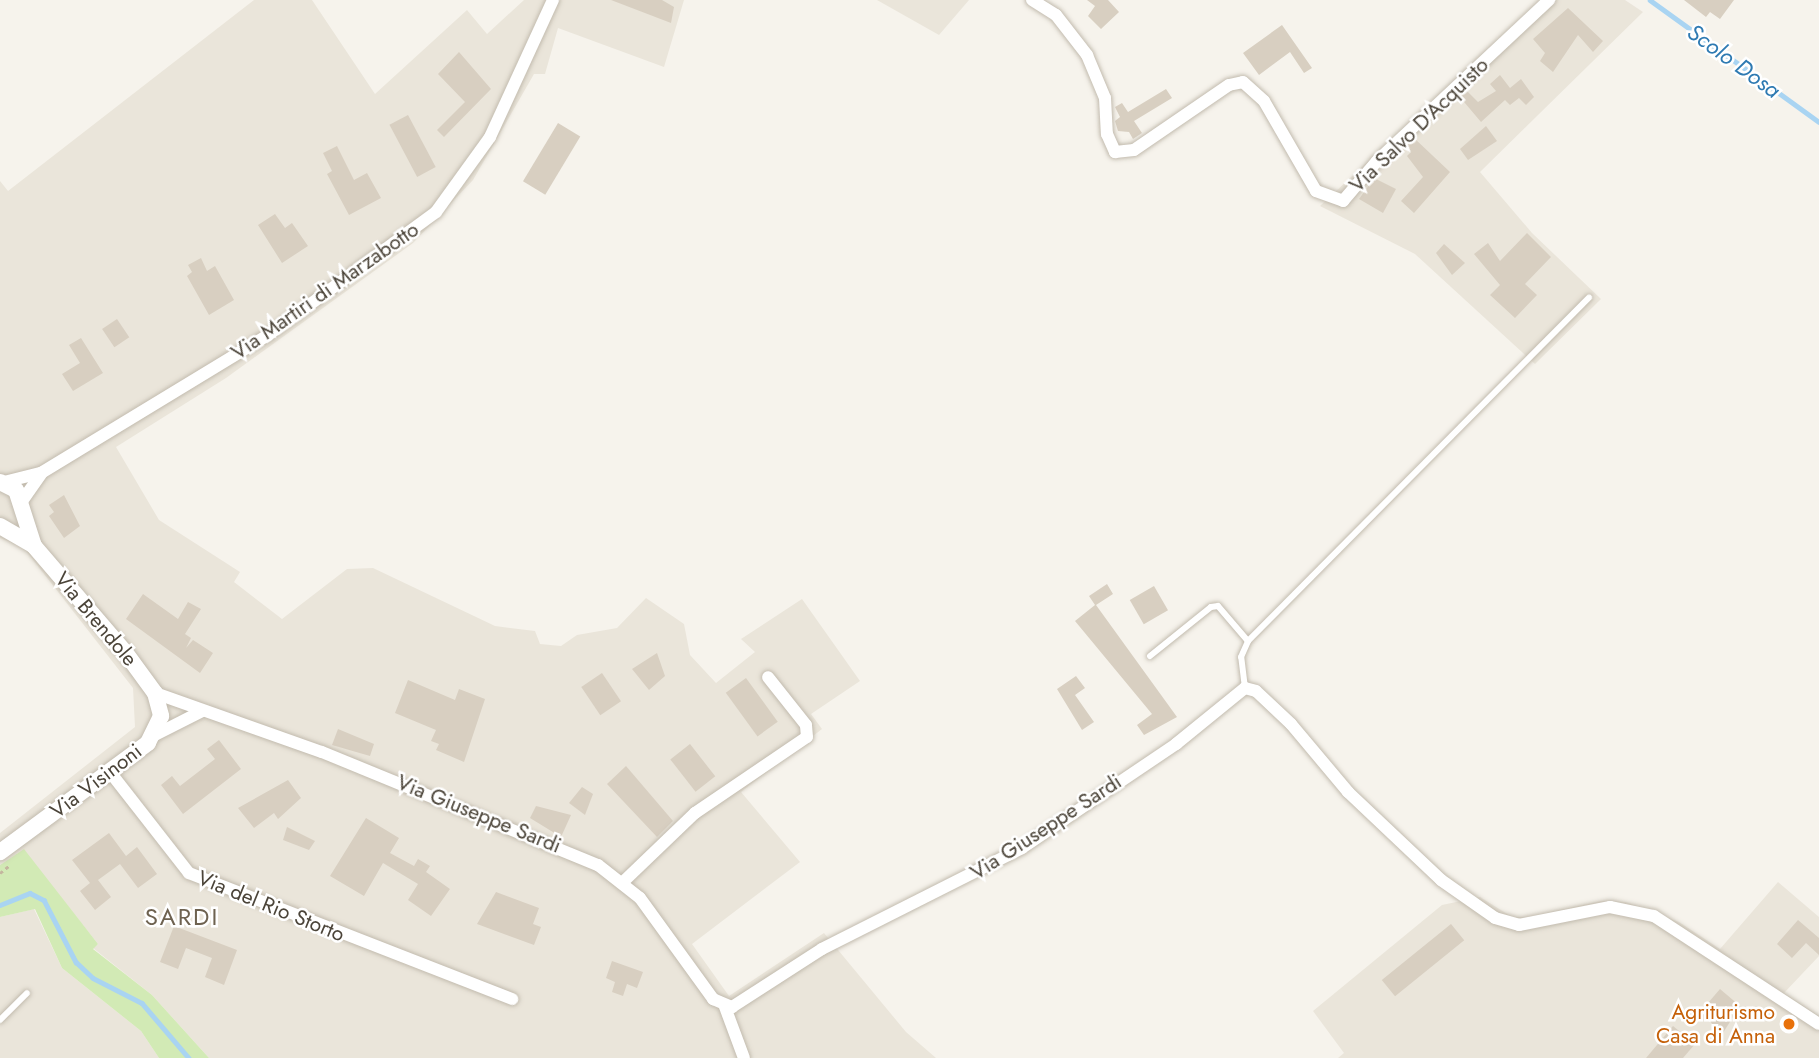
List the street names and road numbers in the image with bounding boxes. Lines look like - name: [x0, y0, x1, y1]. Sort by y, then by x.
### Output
- street label: Via Salvo D'Acquisto: [1344, 52, 1494, 198]
- street label: Via Martiri di Marzabotto: [226, 217, 424, 365]
- street label: Via Brendole: [49, 567, 143, 671]
- street label: Via Visinoni: [45, 738, 147, 824]
- street label: Via Giuseppe Sardi: [966, 769, 1126, 885]
- street label: Via Giuseppe Sardi: [393, 770, 565, 858]
- street label: Via del Rio Storto: [194, 865, 348, 947]

